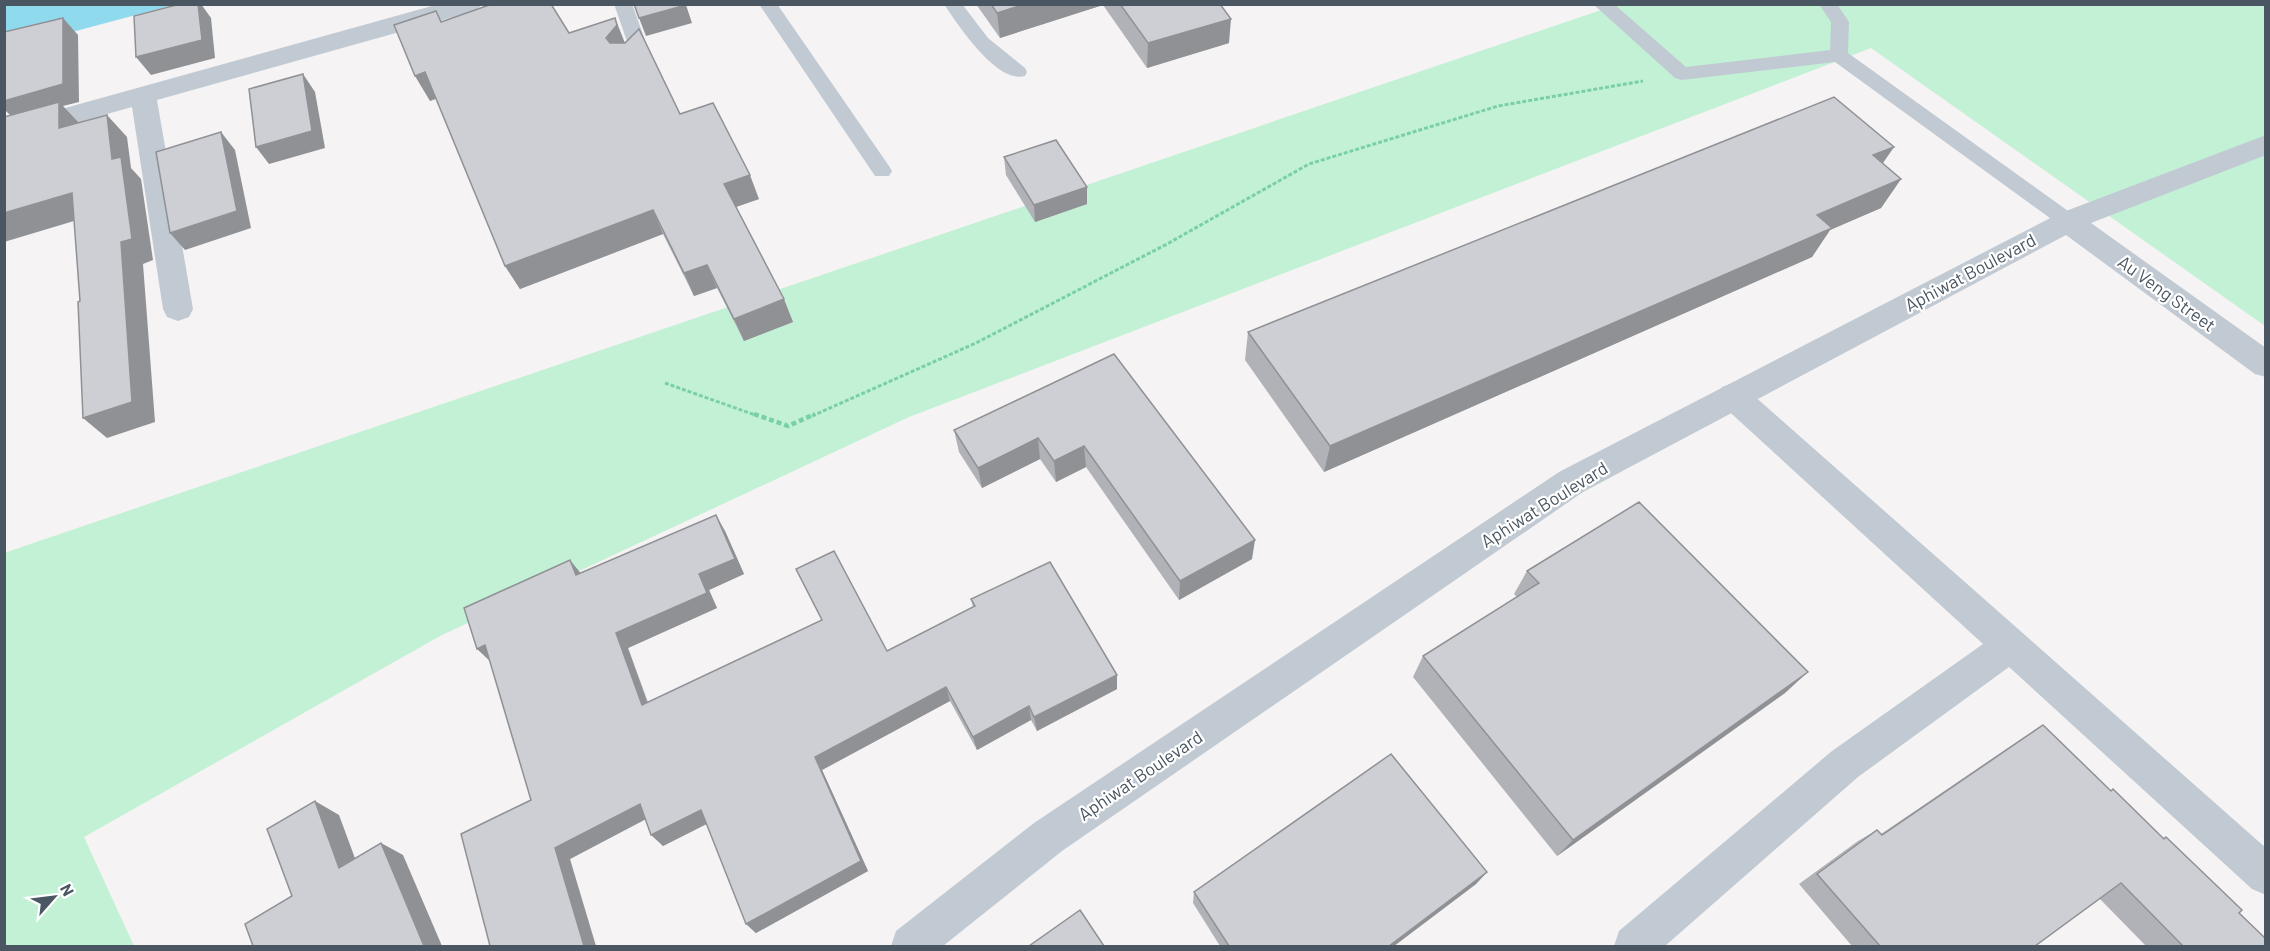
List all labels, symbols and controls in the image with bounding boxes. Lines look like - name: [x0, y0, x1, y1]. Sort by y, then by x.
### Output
- street label: Aphiwat Boulevard: [1901, 228, 2039, 316]
- street label: Au Veng Street: [2114, 250, 2220, 336]
- street label: Aphiwat Boulevard: [1477, 456, 1611, 552]
- street label: Aphiwat Boulevard: [1074, 725, 1206, 825]
- north arrow: [24, 867, 84, 927]
- text: N: [57, 881, 79, 899]

